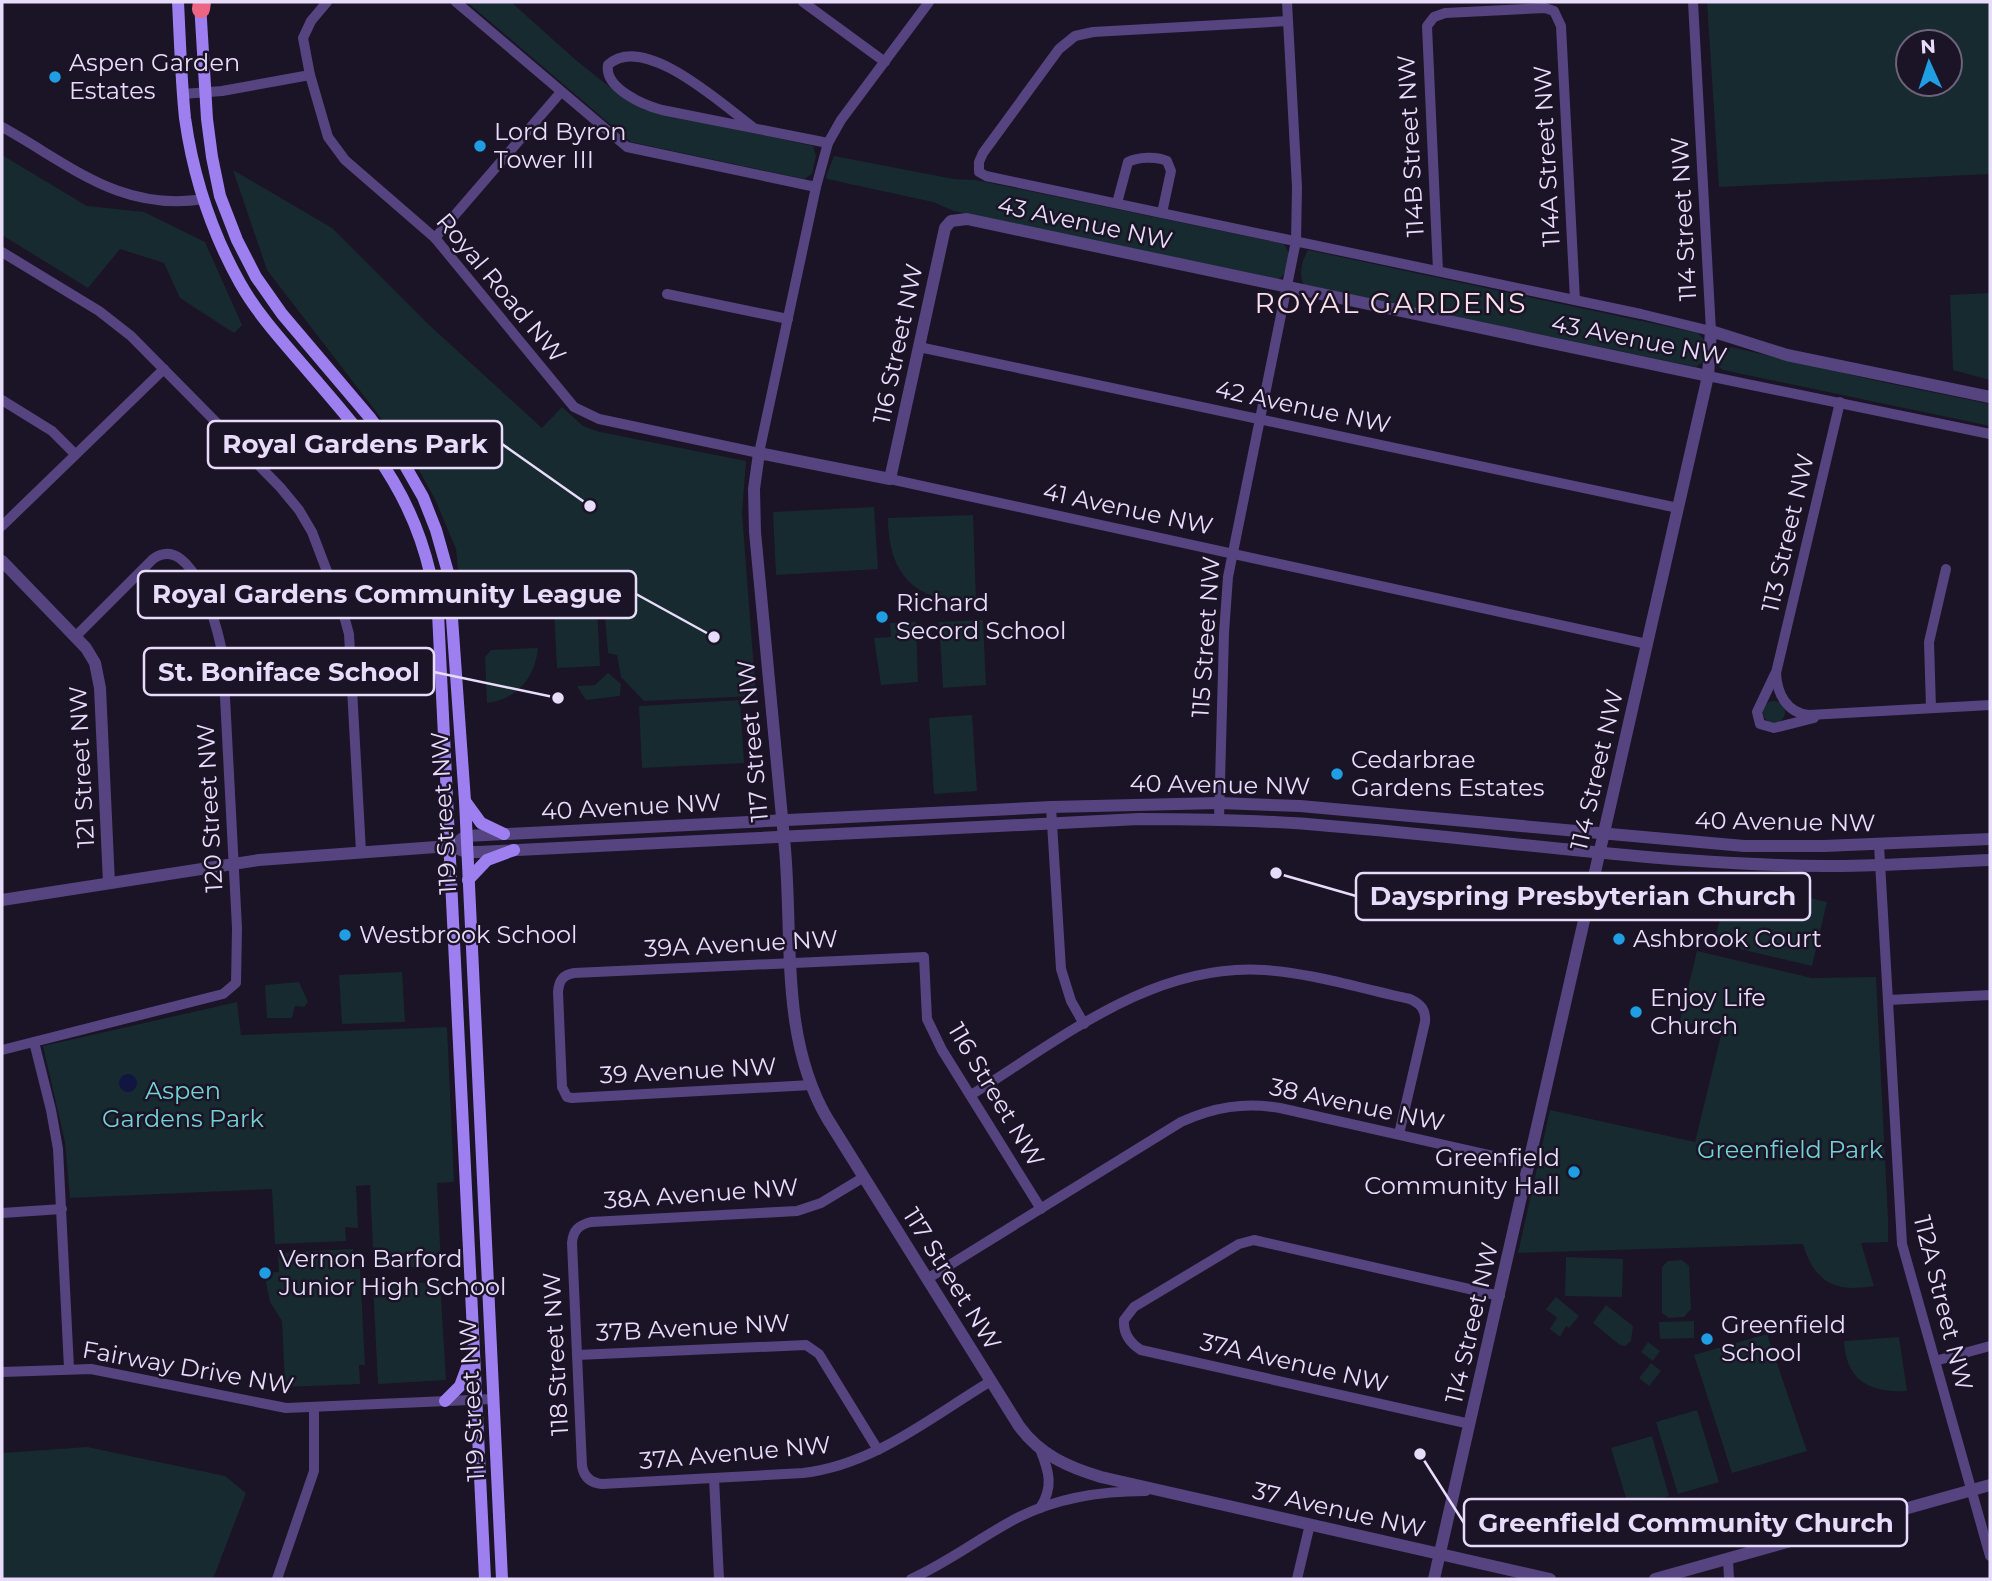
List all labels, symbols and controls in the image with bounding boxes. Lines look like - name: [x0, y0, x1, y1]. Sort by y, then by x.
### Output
- north arrow: [1894, 28, 1964, 98]
- text: N: [1920, 35, 1936, 58]
- place label: Aspen Garden Estates: [69, 48, 240, 105]
- street label: 114B Street NW: [1391, 54, 1430, 238]
- street label: 114A Street NW: [1527, 65, 1566, 247]
- marker: Aspen Garden Estates: [47, 69, 63, 85]
- place label: Lord Byron Tower III: [494, 117, 627, 174]
- street label: 114 Street NW: [1665, 136, 1702, 302]
- marker: Lord Byron Tower III: [472, 138, 488, 154]
- street label: 43 Avenue NW: [995, 190, 1175, 255]
- street label: Royal Road NW: [430, 207, 572, 368]
- street label: 116 Street NW: [866, 261, 929, 427]
- district label: ROYAL GARDENS: [1254, 286, 1528, 320]
- street label: 43 Avenue NW: [1549, 308, 1729, 371]
- street label: 42 Avenue NW: [1213, 374, 1393, 439]
- callout: Royal Gardens Park: [208, 421, 502, 468]
- text: Royal Gardens Park: [222, 428, 489, 460]
- street label: 113 Street NW: [1755, 451, 1820, 615]
- street label: 41 Avenue NW: [1041, 476, 1216, 541]
- street label: 115 Street NW: [1185, 555, 1226, 719]
- callout: Royal Gardens Community League: [138, 571, 636, 618]
- text: Royal Gardens Community League: [152, 578, 622, 610]
- place label: Richard Secord School: [896, 588, 1066, 645]
- marker: Richard Secord School: [874, 609, 890, 625]
- callout: St. Boniface School: [144, 648, 434, 695]
- text: St. Boniface School: [158, 656, 420, 688]
- street label: 117 Street NW: [731, 659, 774, 823]
- street label: 121 Street NW: [63, 685, 100, 849]
- street label: 114 Street NW: [1564, 687, 1629, 853]
- street label: 120 Street NW: [191, 723, 228, 893]
- street label: 119 Street NW: [425, 731, 462, 895]
- place label: Cedarbrae Gardens Estates: [1351, 745, 1545, 802]
- marker: Cedarbrae Gardens Estates: [1329, 766, 1345, 782]
- street label: 40 Avenue NW: [1129, 768, 1311, 801]
- street label: 40 Avenue NW: [540, 787, 722, 826]
- street label: 40 Avenue NW: [1694, 805, 1876, 838]
- callout: Dayspring Presbyterian Church: [1356, 873, 1810, 920]
- text: Dayspring Presbyterian Church: [1370, 880, 1796, 912]
- place label: Westbrook School: [359, 920, 577, 949]
- street label: 39A Avenue NW: [643, 924, 839, 963]
- place label: Ashbrook Court: [1633, 924, 1822, 953]
- marker: Westbrook School: [337, 927, 353, 943]
- marker: Ashbrook Court: [1611, 931, 1627, 947]
- place label: Enjoy Life Church: [1650, 983, 1766, 1040]
- marker: Enjoy Life Church: [1628, 1004, 1644, 1020]
- street label: 116 Street NW: [942, 1017, 1051, 1172]
- street label: 39 Avenue NW: [599, 1051, 777, 1090]
- street label: 38 Avenue NW: [1267, 1072, 1447, 1137]
- park label: Aspen Gardens Park: [102, 1076, 265, 1133]
- park label: Greenfield Park: [1697, 1135, 1884, 1164]
- place label: Greenfield Community Hall: [1364, 1143, 1560, 1200]
- marker: Greenfield Community Hall: [1566, 1164, 1582, 1180]
- street label: 38A Avenue NW: [603, 1172, 799, 1215]
- street label: 117 Street NW: [897, 1202, 1008, 1355]
- street label: 112A Street NW: [1908, 1212, 1979, 1393]
- street label: 114 Street NW: [1439, 1240, 1504, 1406]
- place label: Vernon Barford Junior High School: [278, 1244, 507, 1301]
- marker: Vernon Barford Junior High School: [257, 1265, 273, 1281]
- street label: 118 Street NW: [537, 1272, 574, 1436]
- street label: 37B Avenue NW: [595, 1308, 791, 1347]
- place label: Greenfield School: [1721, 1310, 1846, 1367]
- street label: 119 Street NW: [453, 1318, 490, 1482]
- street label: 37A Avenue NW: [1197, 1327, 1391, 1398]
- marker: Greenfield School: [1699, 1331, 1715, 1347]
- street label: Fairway Drive NW: [80, 1335, 296, 1400]
- street label: 37A Avenue NW: [638, 1430, 832, 1475]
- street label: 37 Avenue NW: [1250, 1476, 1428, 1543]
- callout: Greenfield Community Church: [1464, 1499, 1907, 1546]
- text: Greenfield Community Church: [1478, 1507, 1894, 1539]

